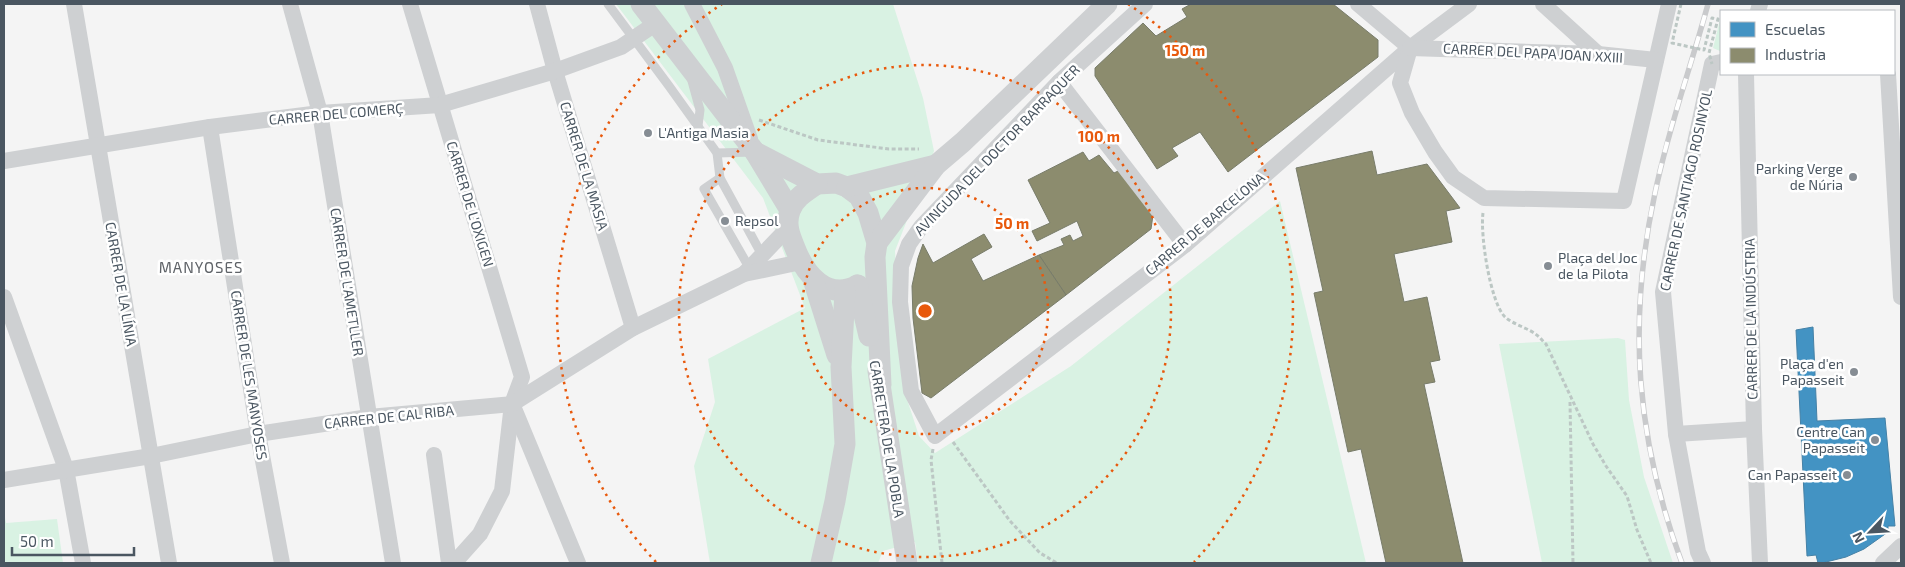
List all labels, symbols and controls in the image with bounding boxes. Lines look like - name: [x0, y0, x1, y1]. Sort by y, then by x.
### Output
- legend: [1720, 10, 1895, 75]
- text: Escuelas: [1765, 20, 1825, 38]
- street label: CARRER DEL PAPA JOAN XXIII: [1443, 39, 1623, 66]
- text: 150 m: [1165, 41, 1205, 59]
- text: Industria: [1765, 45, 1826, 63]
- street label: AVINGUDA DEL DOCTOR BARRAQUER: [910, 61, 1083, 238]
- street label: CARRER DE SANTIAGO ROSINYOL: [1656, 88, 1715, 292]
- street label: CARRER DEL COMERÇ: [268, 99, 404, 129]
- street label: CARRER DE LA MASIA: [557, 99, 612, 233]
- place label: L'Antiga Masia: [658, 124, 749, 141]
- marker: L'Antiga Masia: [642, 127, 654, 139]
- text: 100 m: [1078, 127, 1120, 145]
- street label: CARRER DE L'OXIGEN: [443, 139, 498, 269]
- place label: Parking Verge de Núria: [1756, 160, 1843, 193]
- street label: CARRER DE BARCELONA: [1142, 169, 1268, 279]
- marker: Parking Verge de Núria: [1847, 171, 1859, 183]
- street label: CARRER DE L'AMETLLER: [327, 206, 368, 358]
- place label: Repsol: [735, 212, 779, 229]
- text: 50 m: [995, 214, 1029, 232]
- marker: Repsol: [719, 215, 731, 227]
- street label: CARRER DE LA LÍNIA: [102, 221, 141, 348]
- street label: CARRER DE LA INDÚSTRIA: [1741, 238, 1760, 400]
- place label: Plaça del Joc de la Pilota: [1558, 249, 1638, 282]
- district label: MANYOSES: [159, 258, 243, 276]
- marker: Plaça del Joc de la Pilota: [1542, 260, 1554, 272]
- street label: CARRER DE LES MANYOSES: [228, 289, 271, 461]
- centre of rings: [916, 302, 934, 320]
- place label: Plaça d'en Papasseit: [1780, 355, 1844, 388]
- street label: CARRETERA DE LA POBLA: [867, 359, 908, 519]
- marker: Plaça d'en Papasseit: [1848, 366, 1860, 378]
- street label: CARRER DE CAL RIBA: [323, 401, 455, 432]
- place label: Centre Can Papasseit: [1796, 423, 1865, 456]
- marker: Centre Can Papasseit: [1869, 434, 1881, 446]
- place label: Can Papasseit: [1748, 466, 1837, 483]
- marker: Can Papasseit: [1841, 469, 1853, 481]
- north arrow: [1845, 507, 1895, 557]
- scale bar: [12, 524, 135, 556]
- text: N: [1848, 530, 1868, 546]
- text: 50 m: [20, 532, 54, 550]

